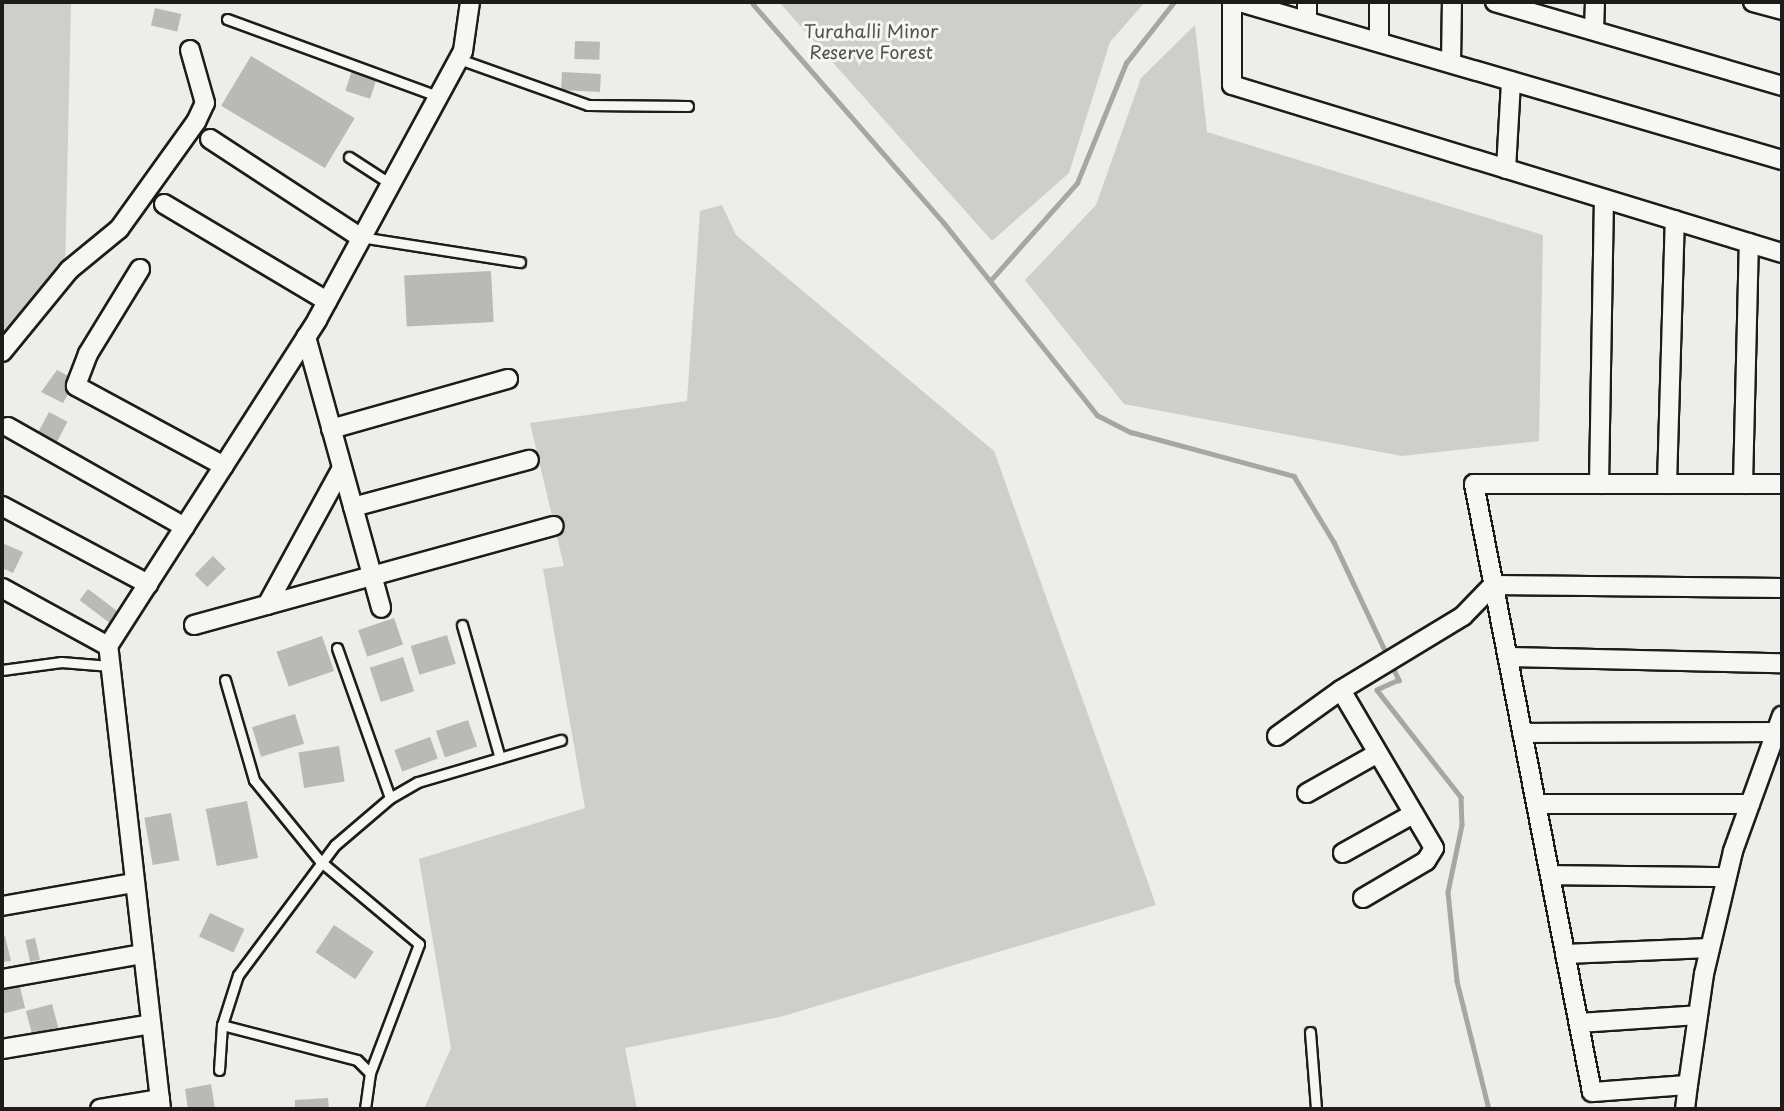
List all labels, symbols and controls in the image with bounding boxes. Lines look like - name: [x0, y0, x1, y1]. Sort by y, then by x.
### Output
- park label: Turahalli Minor Reserve Forest: [804, 21, 938, 64]

